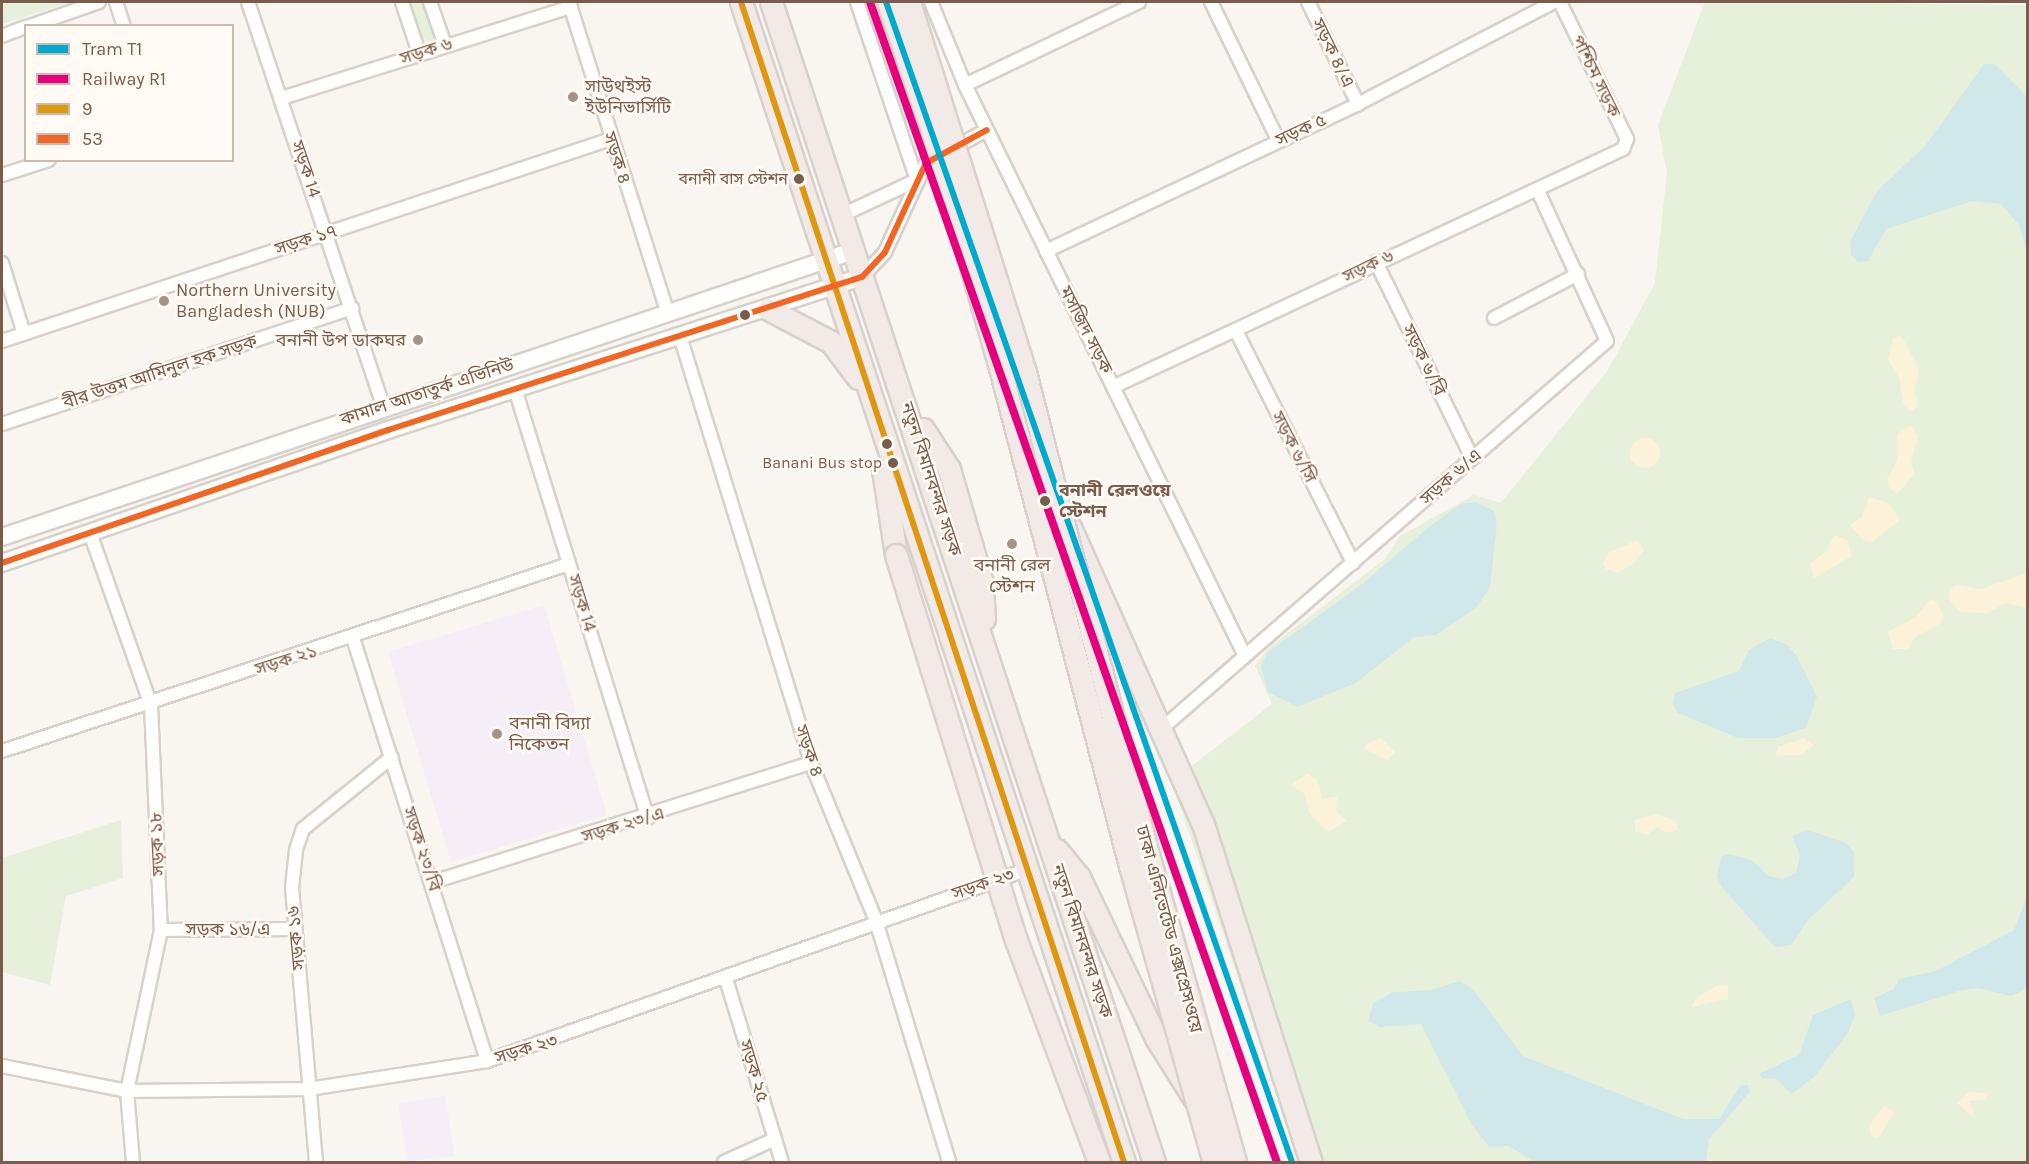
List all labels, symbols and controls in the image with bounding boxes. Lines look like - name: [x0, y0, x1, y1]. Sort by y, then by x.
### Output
- street label: সড়ক ৪/এ: [1307, 15, 1359, 91]
- legend: [24, 24, 234, 162]
- street label: পশ্চিম সড়ক: [1567, 31, 1625, 121]
- street label: সড়ক ৬: [397, 32, 455, 70]
- text: Tram T1: [82, 38, 142, 60]
- text: Railway R1: [82, 68, 166, 90]
- place label: সাউথইস্ট ইউনিভার্সিটি: [585, 76, 671, 118]
- marker: সাউথইস্ট ইউনিভার্সিটি: [566, 90, 580, 104]
- text: 9: [82, 98, 92, 120]
- street label: সড়ক ৫: [1272, 109, 1330, 151]
- text: 53: [82, 128, 103, 150]
- street label: সড়ক ৪: [598, 129, 636, 187]
- street label: সড়ক 14: [286, 138, 326, 200]
- place label: বনানী বাস স্টেশন: [679, 169, 788, 189]
- marker: বনানী বাস স্টেশন: [793, 173, 805, 185]
- street label: সড়ক ১৭: [272, 220, 340, 260]
- street label: সড়ক ৬: [1339, 245, 1397, 287]
- place label: Northern University Bangladesh (NUB): [176, 280, 336, 322]
- street label: মসজিদ সড়ক: [1055, 283, 1117, 377]
- marker: Northern University Bangladesh (NUB): [157, 294, 171, 308]
- unlabelled marker: [739, 309, 751, 321]
- street label: সড়ক ৬/বি: [1397, 321, 1451, 399]
- place label: বনানী উপ ডাকঘর: [276, 329, 406, 351]
- street label: বীর উত্তম আমিনুল হক সড়ক: [60, 330, 260, 414]
- marker: বনানী উপ ডাকঘর: [411, 333, 425, 347]
- street label: কামাল আতাতুর্ক এভিনিউ: [337, 354, 517, 430]
- street label: নতুন বিমানবন্দর সড়ক: [896, 399, 966, 559]
- street label: সড়ক ৬/সি: [1267, 408, 1321, 486]
- unlabelled marker: [881, 438, 893, 450]
- street label: সড়ক ৬/এ: [1416, 444, 1486, 510]
- place label: Banani Bus stop: [762, 453, 882, 473]
- marker: Banani Bus stop: [887, 457, 899, 469]
- place label: বনানী রেলওয়ে স্টেশন: [1059, 480, 1171, 522]
- marker: বনানী রেলওয়ে স্টেশন: [1036, 492, 1054, 510]
- marker: বনানী রেল স্টেশন: [1003, 535, 1021, 553]
- place label: বনানী রেল স্টেশন: [974, 555, 1050, 598]
- street label: সড়ক 14: [563, 572, 601, 634]
- street label: সড়ক ২১: [252, 640, 320, 680]
- place label: বনানী বিদ্যা নিকেতন: [509, 713, 590, 756]
- street label: সড়ক ৪: [790, 722, 828, 780]
- marker: বনানী বিদ্যা নিকেতন: [490, 727, 504, 741]
- street label: সড়ক ২৩/এ: [579, 802, 667, 848]
- street label: সড়ক ২৩/বি: [398, 804, 446, 894]
- street label: সড়ক ১৮: [145, 811, 169, 877]
- street label: ঢাকা এলিভেটেড এক্সপ্রেসওয়ে: [1131, 823, 1207, 1035]
- street label: নতুন বিমানবন্দর সড়ক: [1047, 861, 1117, 1021]
- street label: সড়ক ২৩: [949, 863, 1017, 905]
- street label: সড়ক ১৬: [282, 905, 310, 971]
- street label: সড়ক ১৬/এ: [185, 918, 271, 940]
- street label: সড়ক ২৩: [492, 1029, 560, 1069]
- street label: সড়ক ২৫: [734, 1037, 774, 1105]

